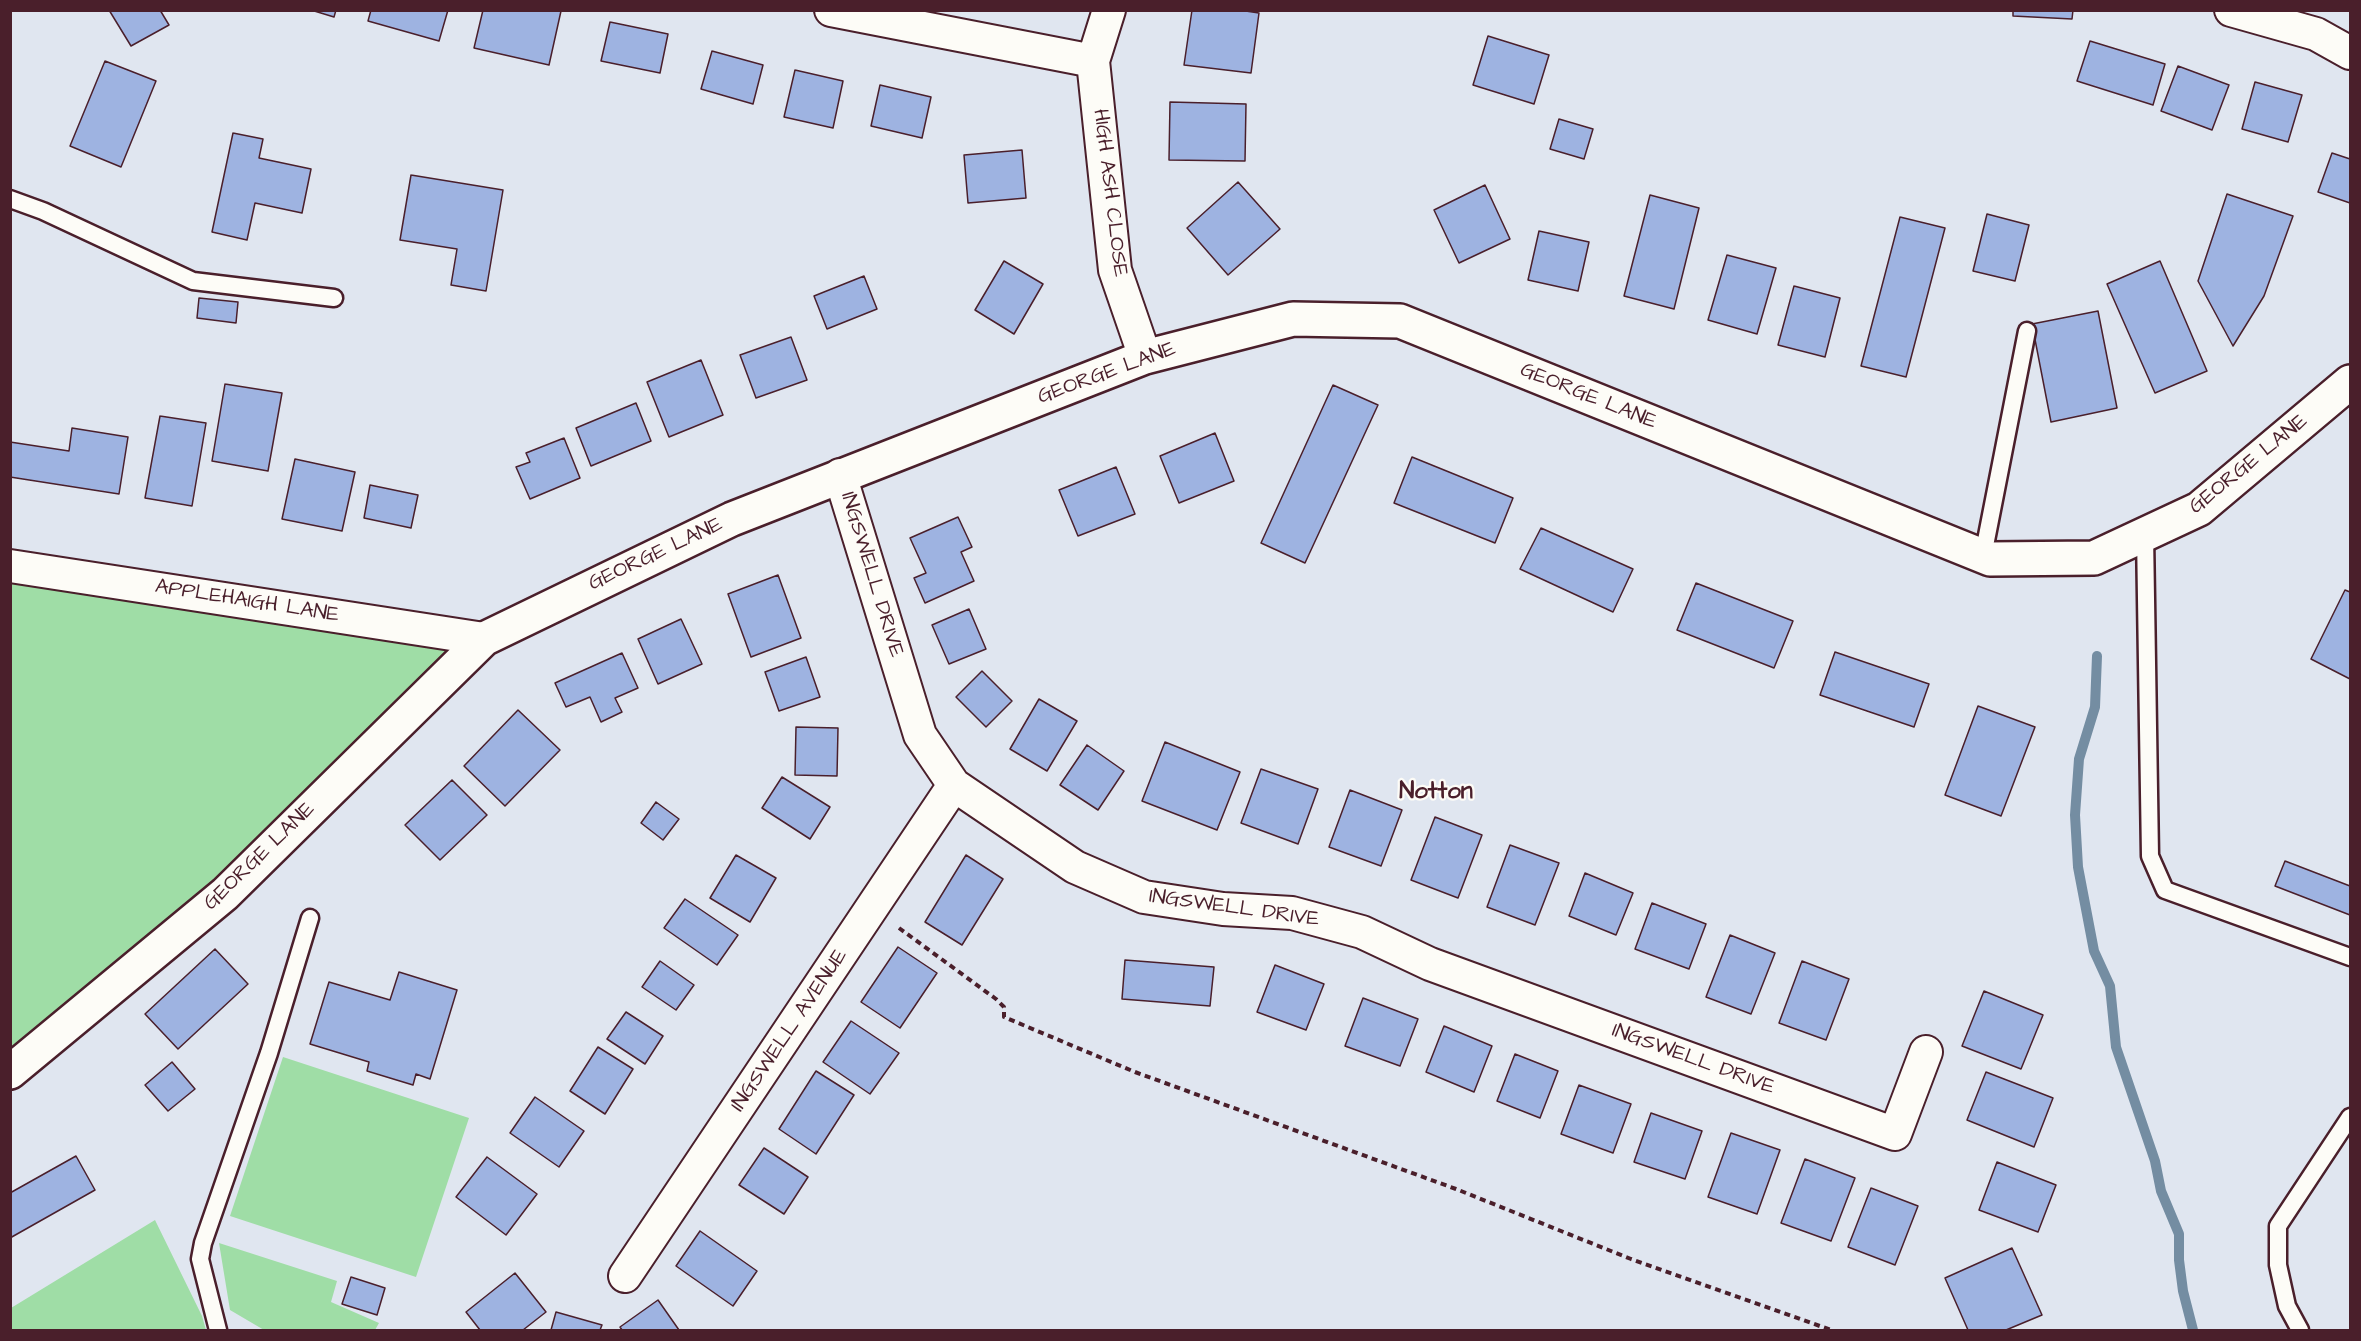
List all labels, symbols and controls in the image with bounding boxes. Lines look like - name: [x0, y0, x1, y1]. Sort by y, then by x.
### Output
- street label: HIGH ASH CLOSE: [1086, 108, 1132, 278]
- street label: GEORGE LANE: [1035, 337, 1179, 411]
- street label: GEORGE LANE: [1516, 358, 1660, 436]
- street label: GEORGE LANE: [2185, 410, 2313, 520]
- street label: INGSWELL DRIVE: [834, 489, 908, 661]
- street label: GEORGE LANE: [585, 513, 727, 597]
- street label: APPLEHAIGH LANE: [153, 575, 341, 629]
- district label: Notton: [1399, 779, 1473, 807]
- street label: GEORGE LANE: [199, 798, 321, 916]
- street label: INGSWELL DRIVE: [1147, 885, 1321, 933]
- street label: INGSWELL AVENUE: [726, 945, 854, 1117]
- street label: INGSWELL DRIVE: [1608, 1019, 1778, 1101]

